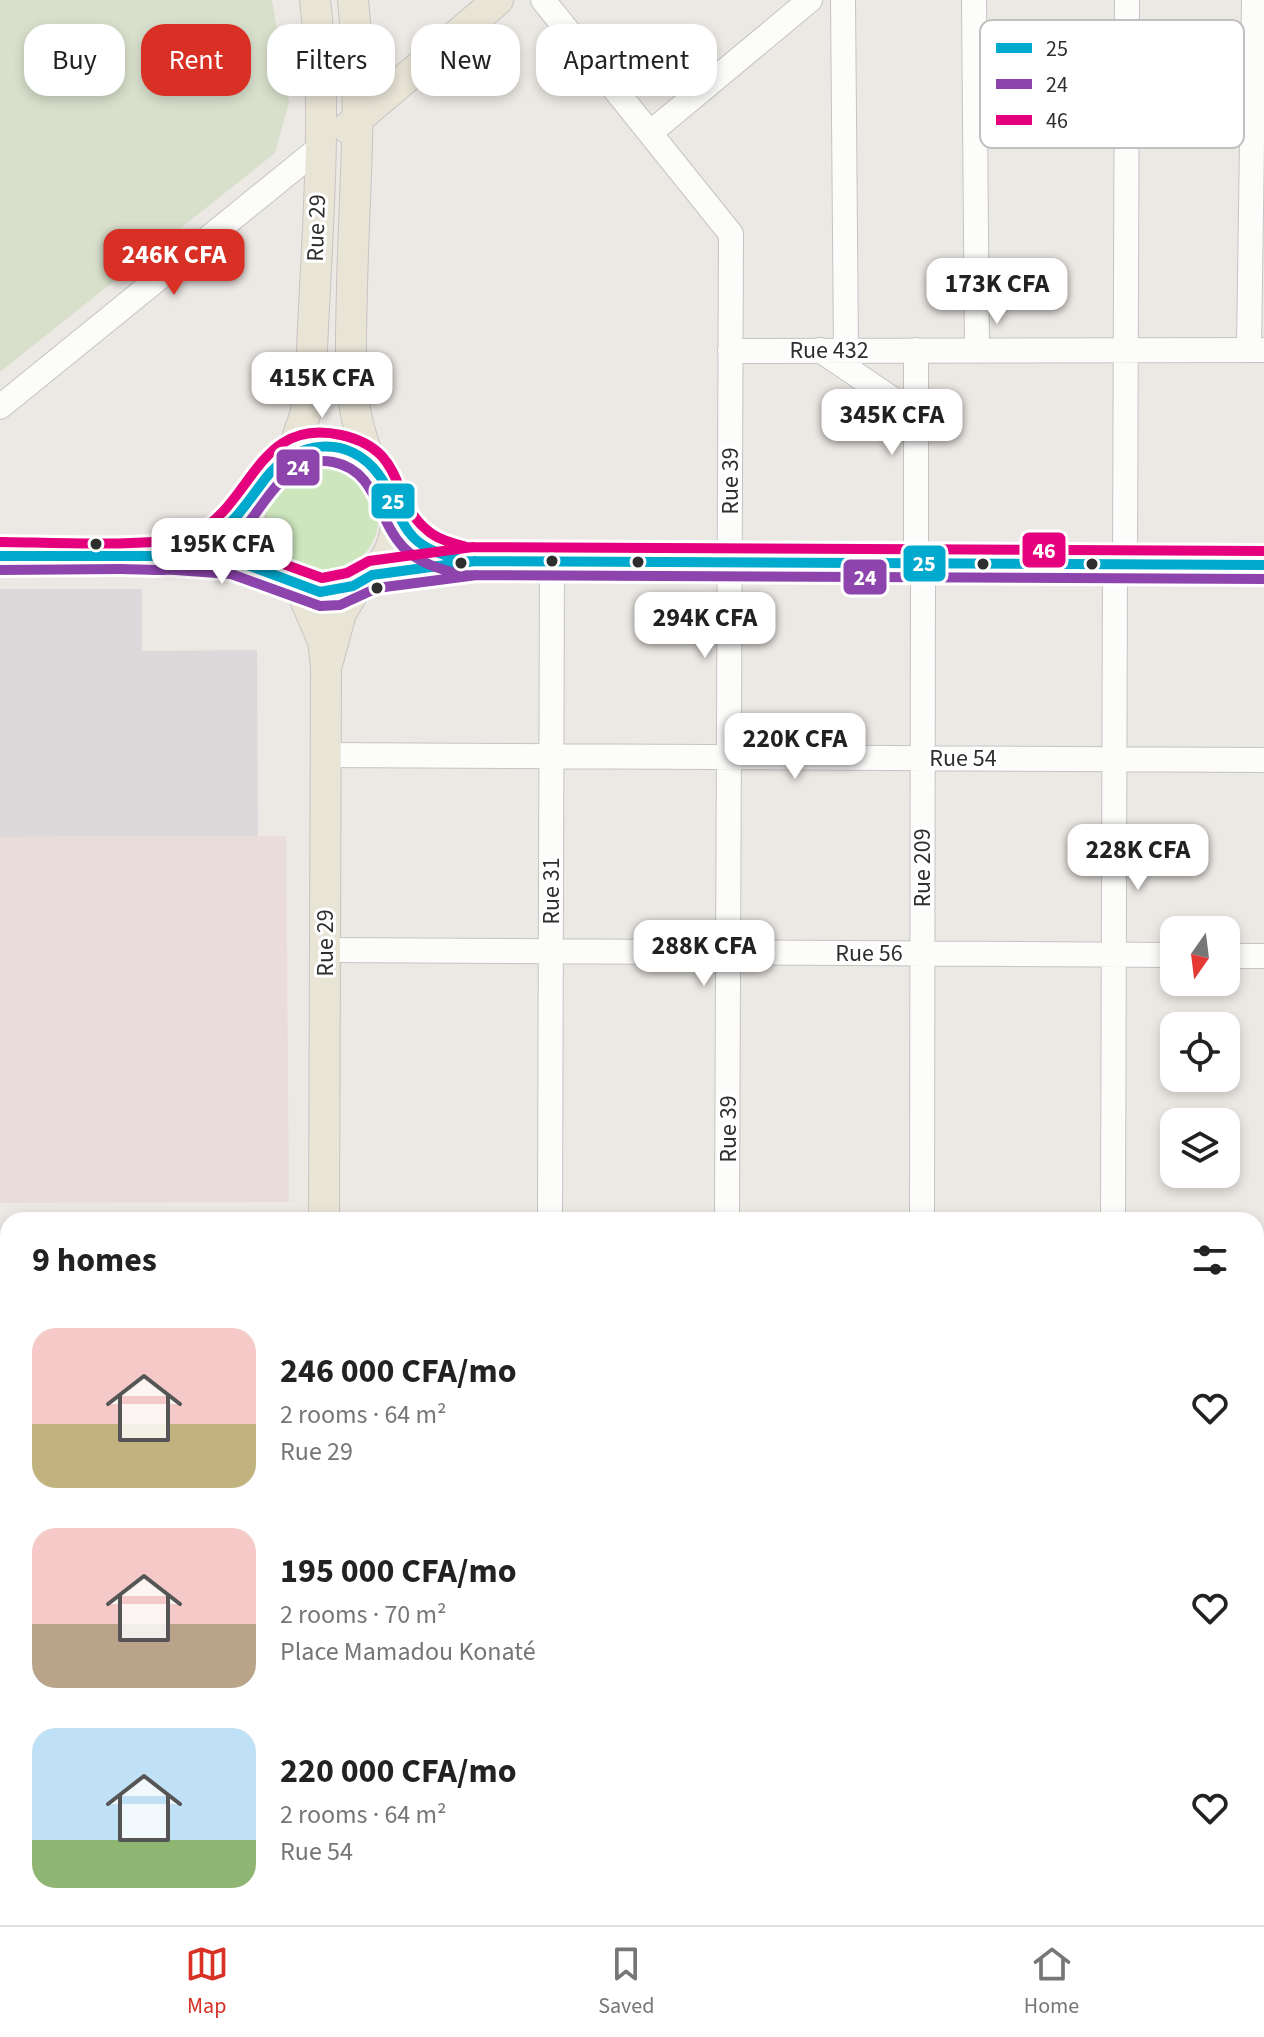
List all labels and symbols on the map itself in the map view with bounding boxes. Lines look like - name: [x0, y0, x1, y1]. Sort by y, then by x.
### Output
- legend: [980, 20, 1244, 148]
- text: 25: [1046, 33, 1068, 65]
- text: 24: [1046, 69, 1068, 101]
- text: 46: [1046, 105, 1068, 137]
- street label: Rue 29: [298, 194, 335, 262]
- pin: 246K CFA: [91, 229, 257, 297]
- pin: 173K CFA: [914, 258, 1080, 326]
- street label: Rue 432: [789, 333, 869, 368]
- pin: 415K CFA: [239, 352, 405, 420]
- pin: 345K CFA: [809, 389, 975, 457]
- street label: Rue 39: [713, 447, 748, 515]
- line badge: 24: [275, 448, 321, 487]
- text: 24: [286, 452, 310, 484]
- line badge: 25: [370, 482, 416, 520]
- text: 25: [381, 486, 405, 518]
- pin: 195K CFA: [139, 518, 305, 586]
- line badge: 46: [1021, 531, 1067, 569]
- text: 46: [1032, 535, 1056, 567]
- unlabelled marker: [88, 536, 104, 552]
- line badge: 25: [902, 544, 947, 583]
- text: 25: [912, 548, 936, 580]
- unlabelled marker: [544, 553, 560, 569]
- unlabelled marker: [630, 554, 646, 570]
- unlabelled marker: [453, 555, 469, 571]
- unlabelled marker: [975, 556, 991, 572]
- unlabelled marker: [1084, 556, 1100, 572]
- line badge: 24: [842, 558, 888, 596]
- text: 24: [853, 562, 877, 594]
- unlabelled marker: [369, 580, 385, 596]
- pin: 294K CFA: [622, 592, 788, 660]
- pin: 220K CFA: [712, 713, 878, 781]
- street label: Rue 54: [929, 741, 997, 776]
- pin: 228K CFA: [1055, 824, 1221, 892]
- street label: Rue 209: [905, 828, 940, 908]
- street label: Rue 31: [534, 857, 569, 925]
- street label: Rue 29: [308, 909, 343, 977]
- north arrow: [1160, 916, 1240, 996]
- pin: 288K CFA: [621, 920, 787, 988]
- street label: Rue 56: [835, 936, 903, 971]
- street label: Rue 39: [711, 1095, 746, 1163]

